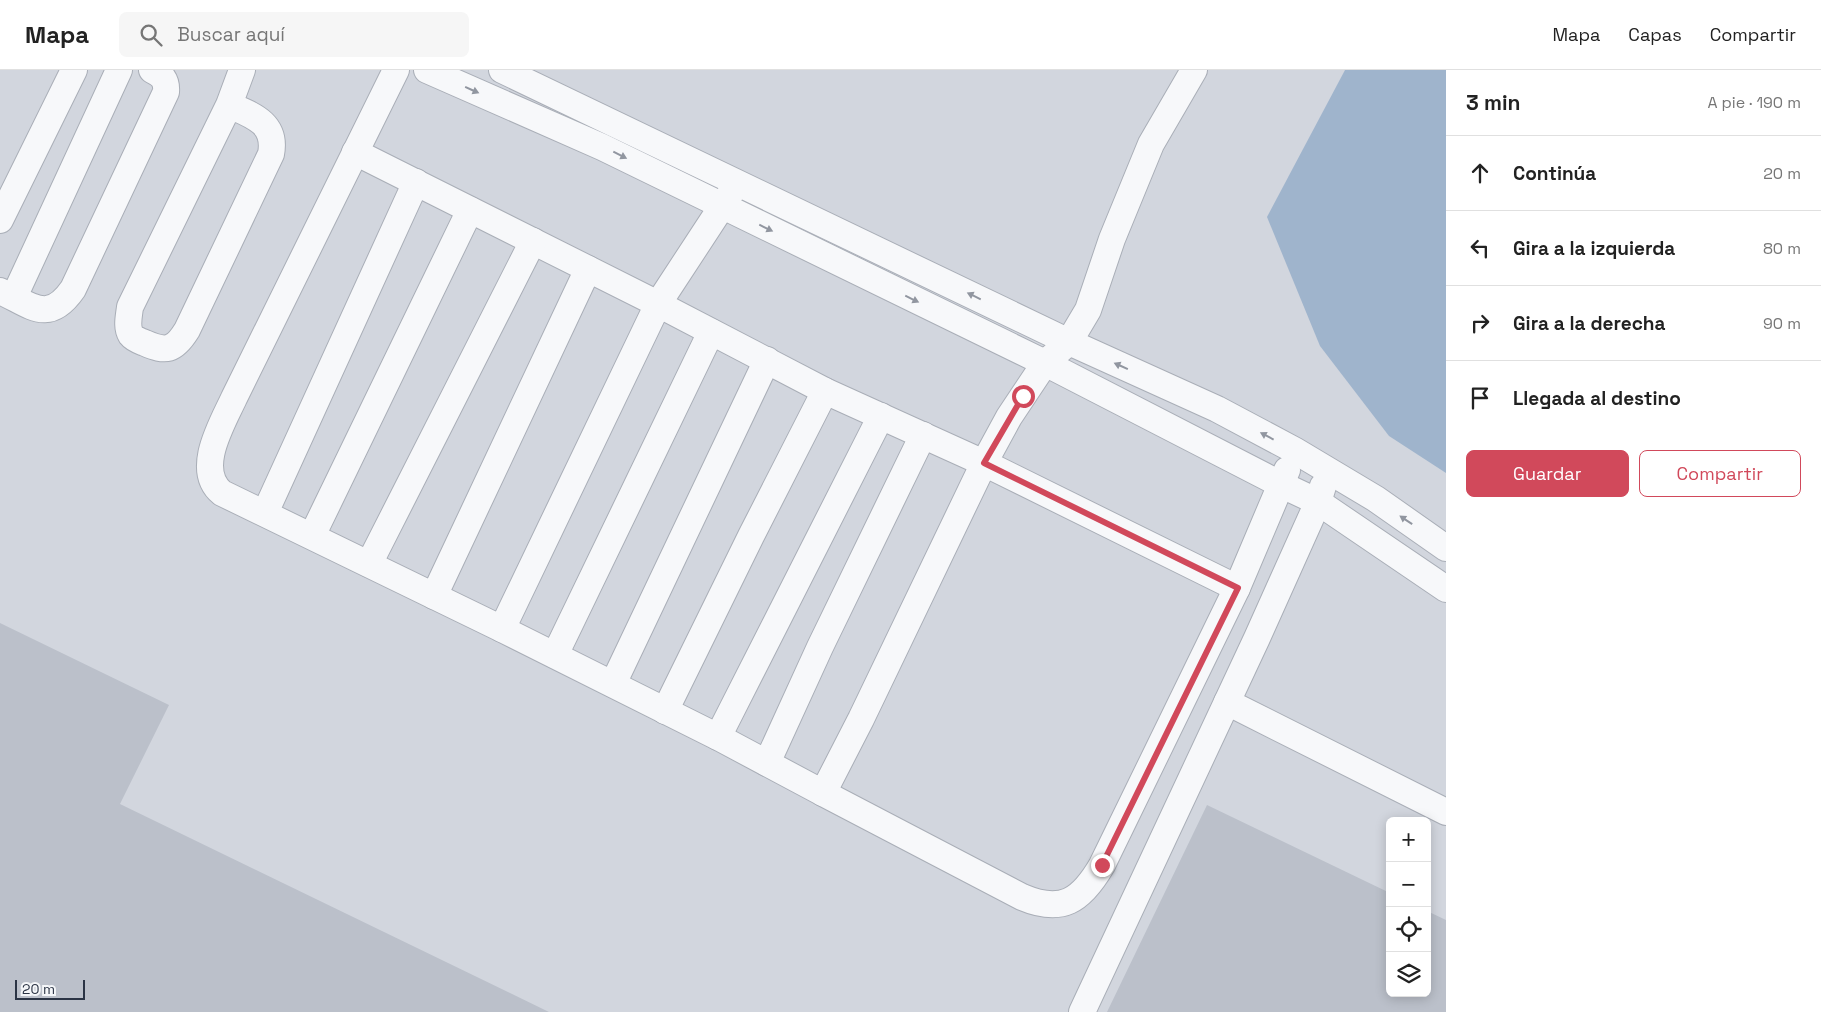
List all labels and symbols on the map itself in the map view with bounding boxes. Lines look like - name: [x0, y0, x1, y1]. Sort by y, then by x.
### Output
- one-way arrow: [465, 86, 479, 94]
- one-way arrow: [613, 152, 627, 160]
- one-way arrow: [758, 223, 773, 232]
- one-way arrow: [967, 292, 981, 300]
- one-way arrow: [905, 295, 919, 303]
- one-way arrow: [1114, 361, 1128, 369]
- route start: [1012, 385, 1035, 408]
- one-way arrow: [1260, 432, 1274, 440]
- one-way arrow: [1399, 515, 1413, 525]
- route end: [1091, 854, 1114, 877]
- scale bar: [15, 977, 85, 1000]

